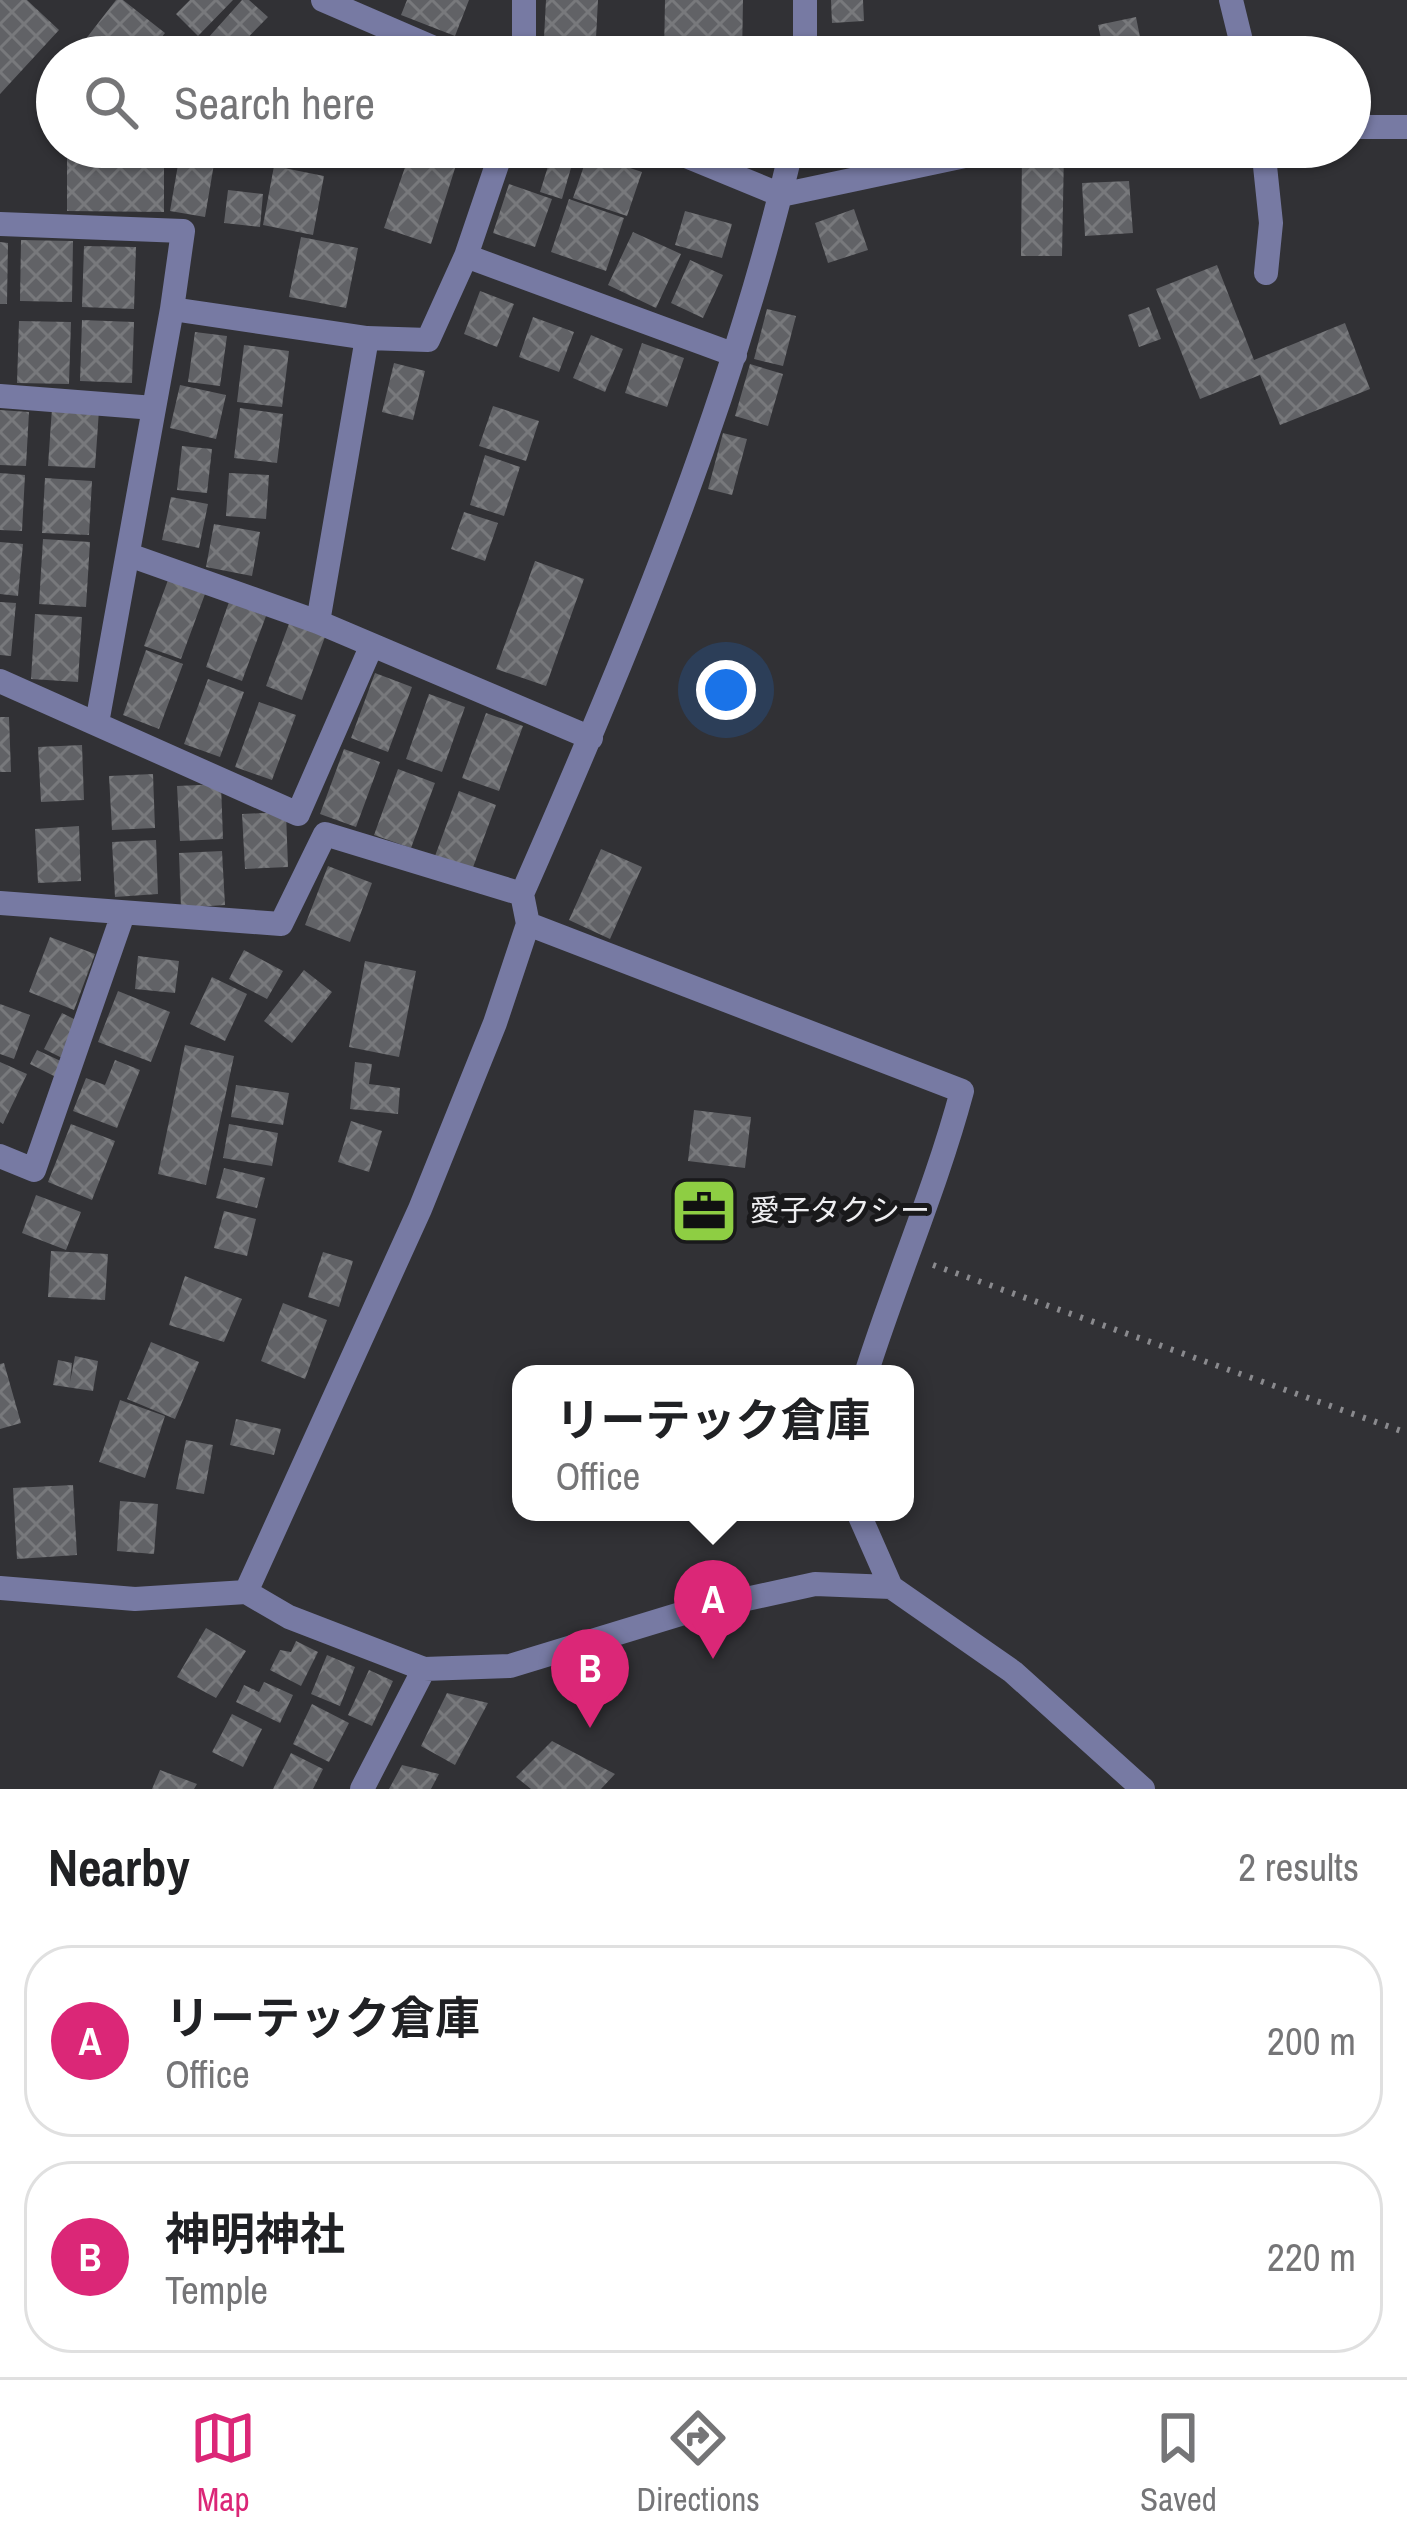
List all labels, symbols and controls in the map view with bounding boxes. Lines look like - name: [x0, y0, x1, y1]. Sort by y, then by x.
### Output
- search box: [36, 36, 1371, 168]
- icon: search: [78, 69, 144, 135]
- text: Search here: [174, 72, 375, 133]
- your location: [696, 660, 756, 720]
- office icon: 愛子タクシー: [669, 1176, 739, 1246]
- place label: 愛子タクシー: [750, 1190, 930, 1230]
- popup: [512, 1365, 914, 1521]
- text: リーテック倉庫: [555, 1389, 871, 1450]
- text: Office: [555, 1450, 640, 1502]
- pin: A: [674, 1560, 752, 1659]
- pin: B: [551, 1629, 629, 1728]
- text: Nearby: [48, 1833, 190, 1902]
- text: 2 results: [1238, 1841, 1359, 1893]
- text: リーテック倉庫: [165, 1987, 480, 2048]
- text: A: [78, 2015, 102, 2067]
- text: 200 m: [1267, 2015, 1356, 2067]
- text: Office: [165, 2048, 250, 2100]
- text: 神明神社: [165, 2203, 345, 2264]
- text: B: [78, 2231, 102, 2283]
- text: 220 m: [1267, 2231, 1356, 2283]
- text: Temple: [165, 2264, 268, 2316]
- tab: Map: [190, 2405, 256, 2521]
- tab: Directions: [636, 2405, 760, 2521]
- tab: Saved: [1140, 2405, 1217, 2521]

